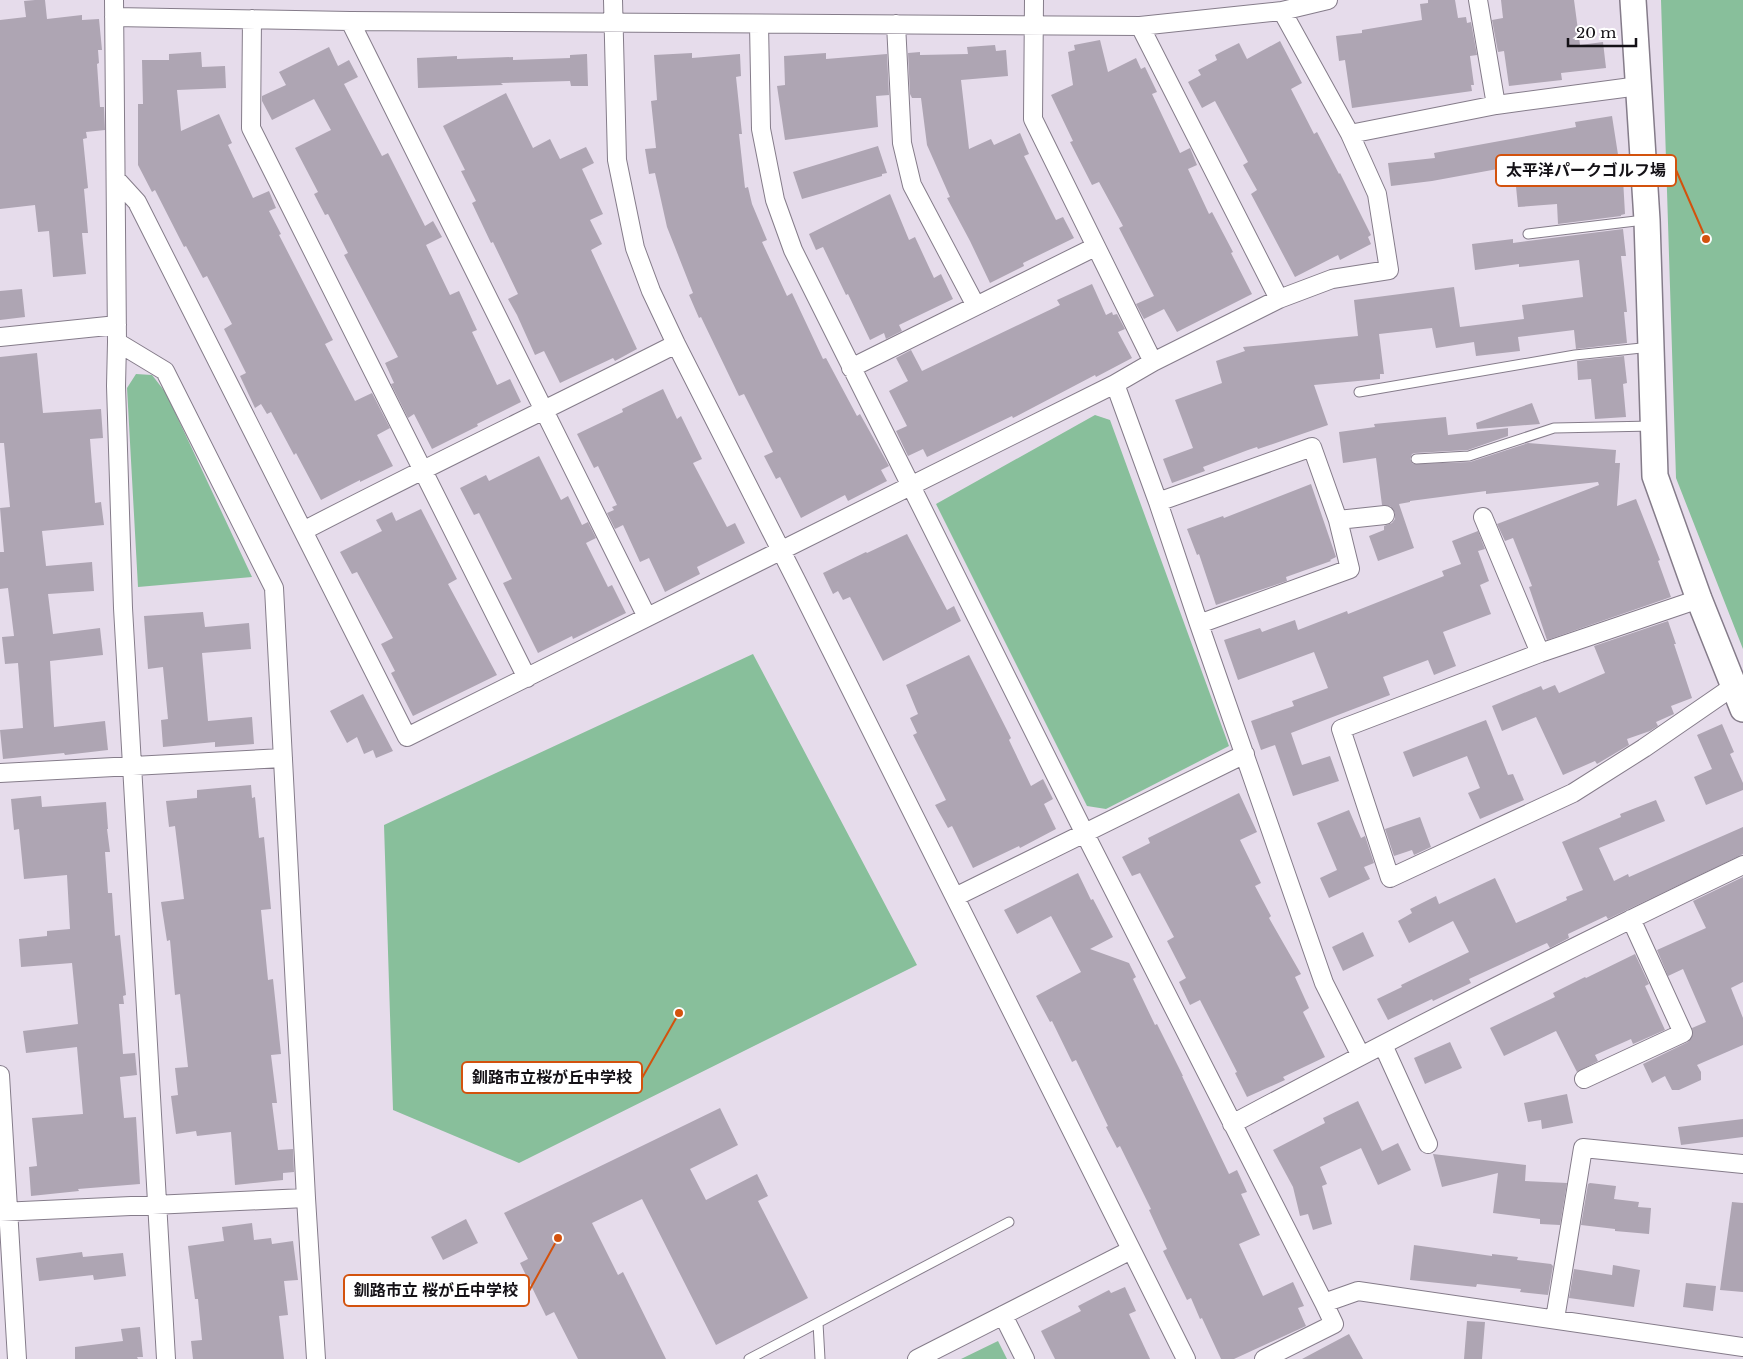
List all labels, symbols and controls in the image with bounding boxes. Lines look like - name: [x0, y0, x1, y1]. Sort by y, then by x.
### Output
- scale bar: [1568, 15, 1636, 47]
- text: 20 m: [1576, 23, 1616, 42]
- callout: 太平洋パークゴルフ場: [1496, 155, 1676, 186]
- text: 太平洋パークゴルフ場: [1506, 160, 1666, 180]
- callout: 釧路市立桜が丘中学校: [462, 1062, 642, 1093]
- text: 釧路市立桜が丘中学校: [472, 1067, 632, 1087]
- callout: 釧路市立 桜が丘中学校: [344, 1275, 529, 1306]
- text: 釧路市立 桜が丘中学校: [354, 1280, 518, 1300]

